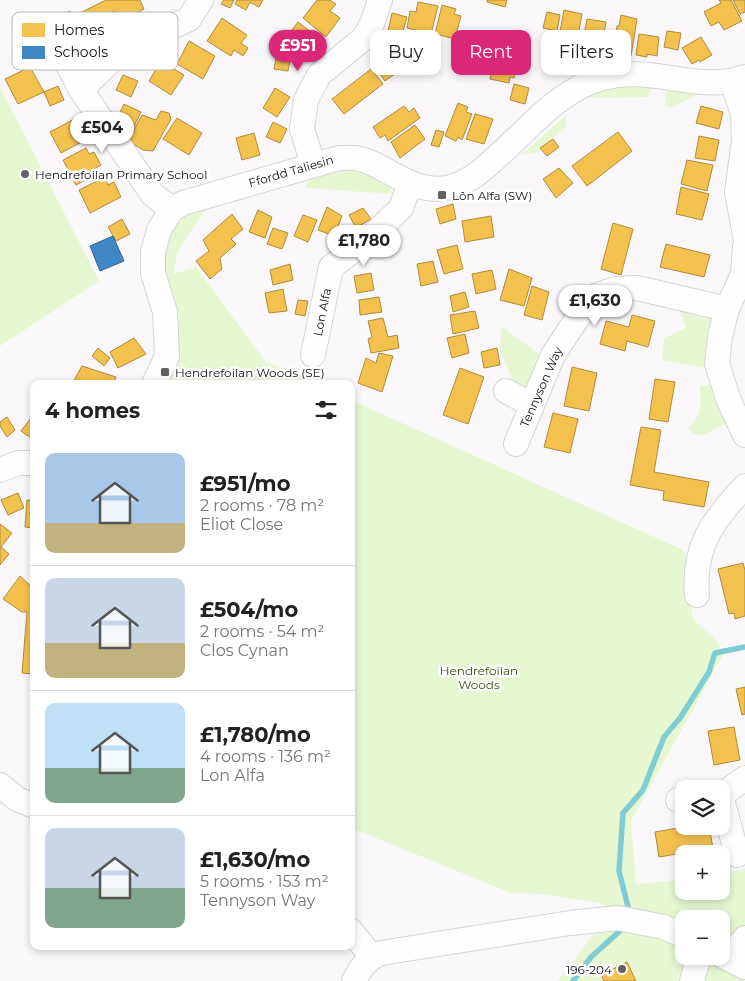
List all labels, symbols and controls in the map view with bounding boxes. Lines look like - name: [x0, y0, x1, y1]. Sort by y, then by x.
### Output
- legend: [12, 12, 178, 70]
- text: Homes: [54, 21, 104, 39]
- pin: £951: [268, 30, 328, 72]
- chip: Buy: [370, 30, 441, 75]
- chip: Rent: [451, 30, 531, 75]
- chip: Filters: [541, 30, 631, 75]
- text: £951: [280, 36, 316, 55]
- text: Schools: [54, 43, 108, 61]
- pin: £504: [72, 112, 132, 154]
- text: £504: [81, 118, 123, 137]
- street label: Ffordd Taliesin: [247, 152, 335, 190]
- place label: Hendrefoilan Primary School: [35, 167, 207, 182]
- marker: Hendrefoilan Primary School: [19, 168, 31, 180]
- place label: Lôn Alfa (SW): [452, 188, 532, 203]
- marker: Lôn Alfa (SW): [436, 189, 448, 201]
- pin: £1,780: [323, 224, 405, 267]
- text: £1,780: [338, 231, 390, 250]
- pin: £1,630: [554, 284, 636, 327]
- street label: Lon Alfa: [310, 287, 334, 337]
- text: £1,630: [569, 291, 621, 310]
- street label: Tennyson Way: [517, 344, 566, 430]
- place label: Hendrefoilan Woods (SE): [175, 365, 325, 380]
- marker: Hendrefoilan Woods (SE): [159, 366, 171, 378]
- icon: filters: [312, 396, 340, 424]
- text: 4 homes: [45, 398, 140, 423]
- text: £951/mo: [200, 471, 290, 496]
- icon: home: [85, 473, 145, 533]
- text: 2 rooms · 78 m²: [200, 496, 324, 515]
- text: Eliot Close: [200, 515, 283, 534]
- text: £504/mo: [200, 597, 298, 622]
- icon: home: [85, 598, 145, 658]
- text: 2 rooms · 54 m²: [200, 622, 324, 641]
- text: Clos Cynan: [200, 641, 289, 660]
- park label: Hendrefoilan Woods: [440, 663, 518, 692]
- text: £1,780/mo: [200, 722, 311, 747]
- icon: home: [85, 723, 145, 783]
- text: 4 rooms · 136 m²: [200, 747, 331, 766]
- text: Lon Alfa: [200, 766, 265, 785]
- map controls: [675, 780, 730, 965]
- button: layers: [675, 780, 730, 835]
- button: +: [675, 845, 730, 900]
- text: £1,630/mo: [200, 847, 310, 872]
- icon: home: [85, 848, 145, 908]
- text: 5 rooms · 153 m²: [200, 872, 329, 891]
- text: Tennyson Way: [200, 891, 315, 910]
- button: −: [675, 910, 730, 965]
- place label: 196-204: [566, 962, 612, 977]
- marker: 196-204: [616, 963, 628, 975]

